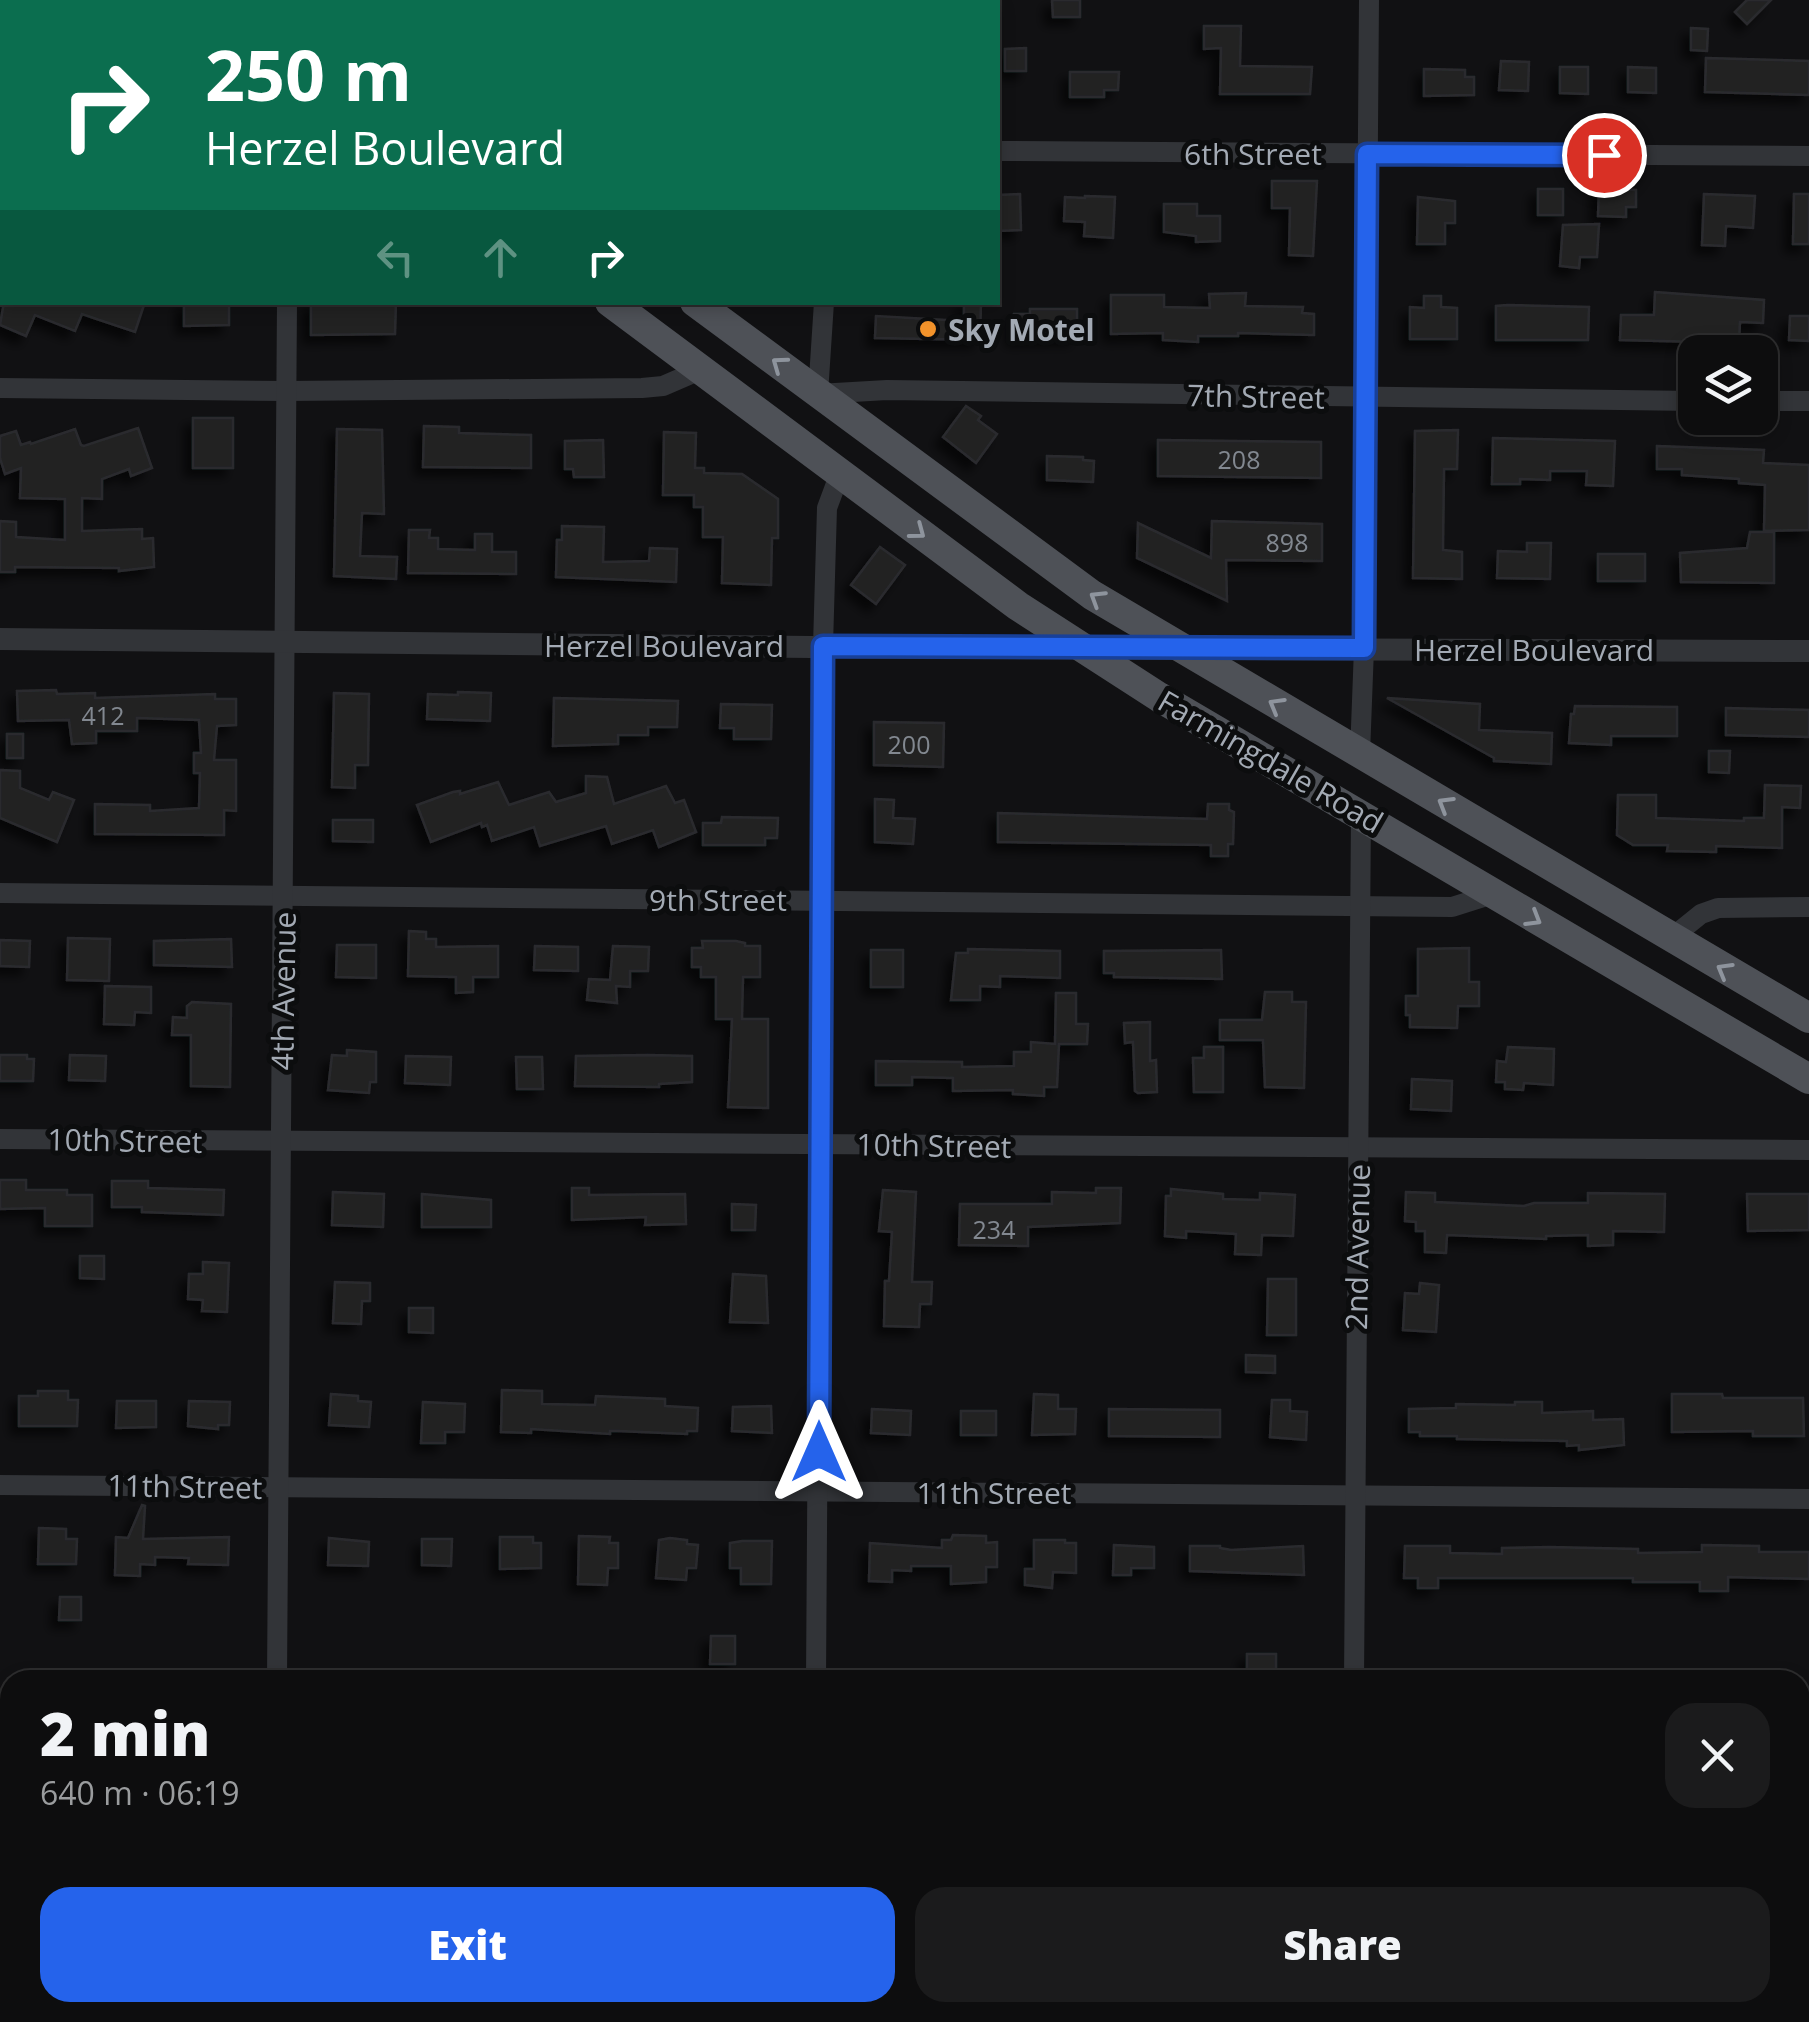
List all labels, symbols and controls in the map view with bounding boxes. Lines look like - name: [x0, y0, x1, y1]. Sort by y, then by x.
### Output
- text: 250 m: [205, 26, 412, 122]
- icon: right: [40, 40, 170, 170]
- pin: [1562, 113, 1647, 198]
- text: Herzel Boulevard: [205, 117, 565, 178]
- icon: arrive: [1577, 128, 1632, 183]
- street label: 6th Street: [1184, 133, 1322, 174]
- icon: left: [368, 230, 423, 285]
- icon: ahead: [473, 230, 528, 285]
- icon: right: [578, 230, 633, 285]
- place label: Sky Motel: [948, 309, 1095, 350]
- marker: Sky Motel: [917, 318, 939, 340]
- map controls: [1678, 335, 1778, 435]
- button: layers: [1678, 335, 1778, 435]
- one-way arrow: [771, 358, 790, 377]
- street label: 7th Street: [1187, 374, 1325, 418]
- house number: 208: [1218, 442, 1260, 476]
- one-way arrow: [907, 520, 925, 537]
- house number: 898: [1266, 525, 1308, 559]
- one-way arrow: [1090, 591, 1108, 610]
- street label: Herzel Boulevard: [544, 625, 784, 666]
- street label: Herzel Boulevard: [1414, 629, 1654, 670]
- street label: Farmingdale Road: [1151, 680, 1391, 842]
- house number: 412: [82, 698, 124, 732]
- one-way arrow: [1269, 698, 1287, 717]
- house number: 200: [888, 727, 930, 761]
- one-way arrow: [1438, 797, 1456, 816]
- street label: 9th Street: [649, 879, 787, 920]
- one-way arrow: [1523, 907, 1541, 926]
- street label: 4th Avenue: [261, 911, 305, 1071]
- one-way arrow: [1717, 963, 1735, 982]
- street label: 10th Street: [47, 1118, 203, 1162]
- street label: 10th Street: [856, 1123, 1012, 1167]
- street label: 2nd Avenue: [1335, 1164, 1379, 1330]
- house number: 234: [973, 1212, 1015, 1246]
- position arrow: [767, 1400, 871, 1504]
- street label: 11th Street: [107, 1464, 263, 1508]
- street label: 11th Street: [917, 1472, 1071, 1513]
- text: 2 min: [40, 1692, 210, 1774]
- button: close: [1665, 1703, 1770, 1808]
- text: 640 m · 06:19: [40, 1771, 239, 1814]
- button: Exit: [40, 1887, 895, 2002]
- button: Share: [915, 1887, 1770, 2002]

